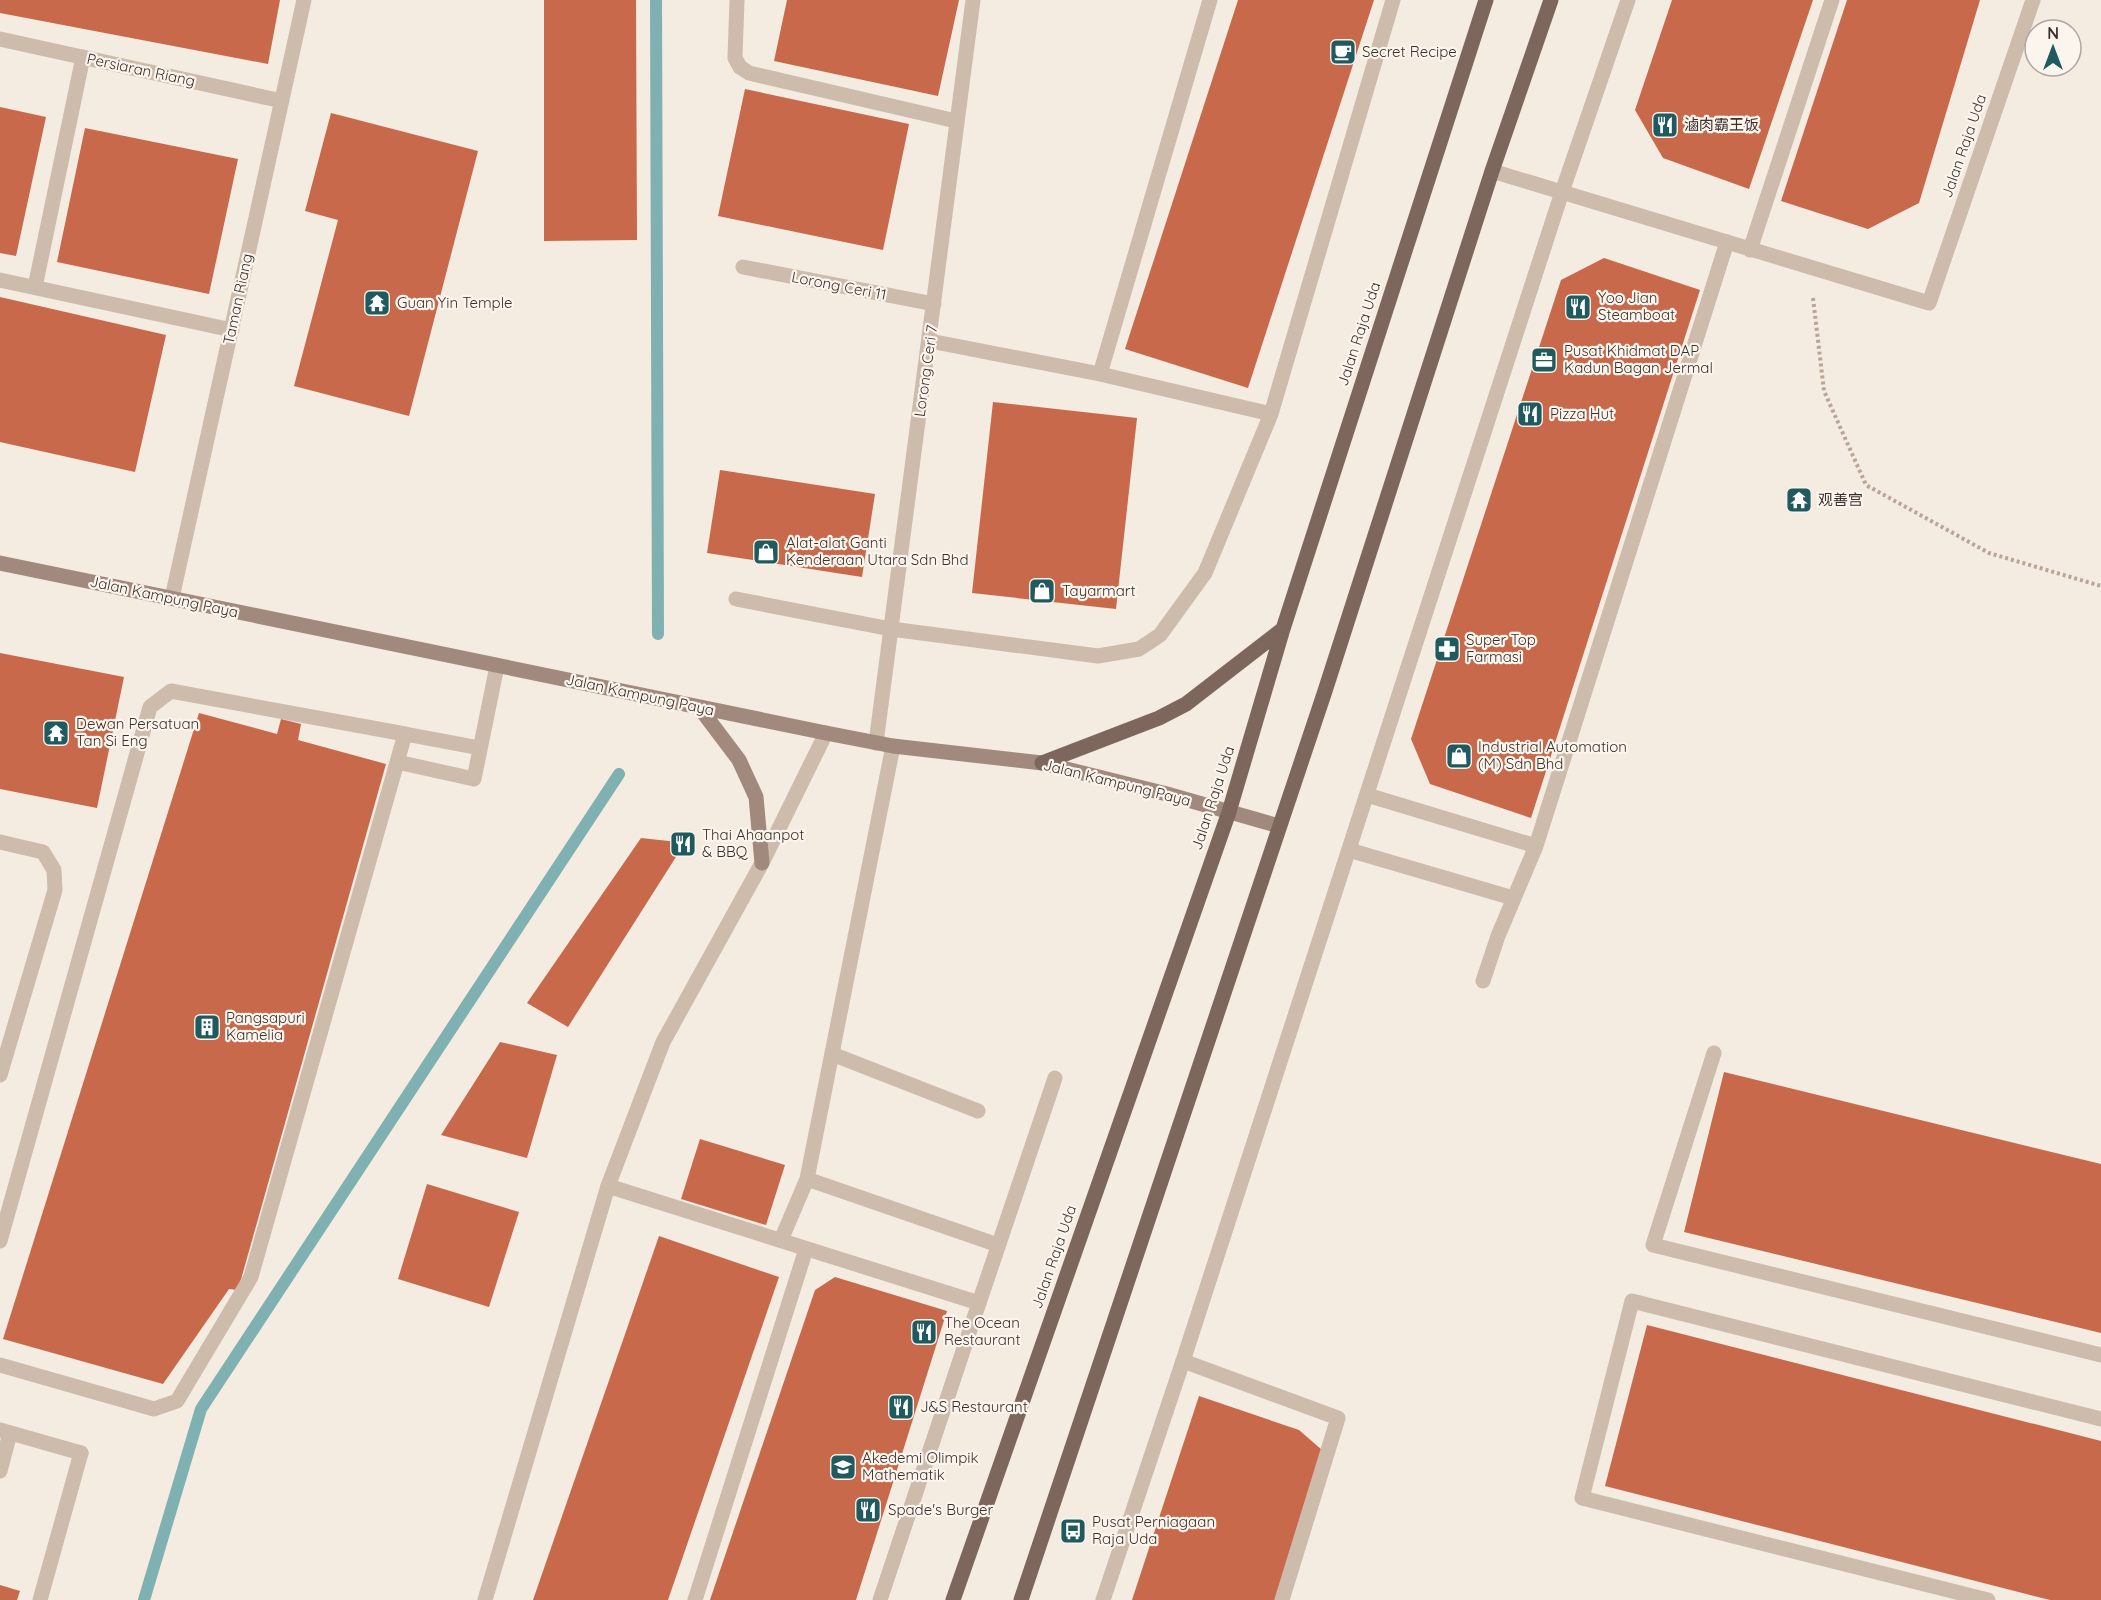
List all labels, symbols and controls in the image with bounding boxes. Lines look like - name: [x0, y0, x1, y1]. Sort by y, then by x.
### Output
- north arrow: [2023, 18, 2083, 78]
- text: N: [2047, 23, 2059, 43]
- cafe icon: Secret Recipe: [1328, 37, 1358, 67]
- place label: Secret Recipe: [1362, 42, 1457, 61]
- street label: Persiaran Riang: [85, 49, 197, 90]
- street label: Jalan Raja Uda: [1937, 92, 1990, 200]
- restaurant icon: 滷肉霸王饭: [1650, 110, 1680, 140]
- place label: 滷肉霸王饭: [1684, 115, 1759, 134]
- street label: Taman Riang: [219, 252, 256, 346]
- street label: Lorong Ceri 11: [790, 267, 888, 304]
- street label: Jalan Raja Uda: [1333, 279, 1384, 388]
- temple icon: Guan Yin Temple: [362, 288, 392, 318]
- place label: Yoo Jian Steamboat: [1598, 288, 1675, 324]
- restaurant icon: Yoo Jian Steamboat: [1563, 292, 1593, 322]
- place label: Guan Yin Temple: [397, 293, 512, 312]
- street label: Lorong Ceri 7: [910, 323, 941, 418]
- place label: Pusat Khidmat DAP Kadun Bagan Jermal: [1564, 341, 1713, 377]
- office icon: Pusat Khidmat DAP Kadun Bagan Jermal: [1529, 345, 1559, 375]
- restaurant icon: Pizza Hut: [1515, 399, 1545, 429]
- place label: Pizza Hut: [1550, 404, 1614, 423]
- temple icon: 观善宫: [1784, 485, 1814, 515]
- place label: 观善宫: [1818, 490, 1863, 509]
- place label: Alat-alat Ganti Kenderaan Utara Sdn Bhd: [786, 533, 968, 569]
- shop icon: Alat-alat Ganti Kenderaan Utara Sdn Bhd: [751, 537, 781, 567]
- street label: Jalan Kampung Paya: [88, 572, 240, 622]
- shop icon: Tayarmart: [1027, 576, 1057, 606]
- place label: Tayarmart: [1062, 581, 1136, 600]
- place label: Super Top Farmasi: [1466, 630, 1536, 666]
- pharmacy icon: Super Top Farmasi: [1432, 634, 1462, 664]
- street label: Jalan Kampung Paya: [564, 670, 716, 720]
- place label: Dewan Persatuan Tan Si Eng: [76, 714, 199, 750]
- temple icon: Dewan Persatuan Tan Si Eng: [41, 718, 71, 748]
- place label: Industrial Automation (M) Sdn Bhd: [1478, 737, 1627, 773]
- shop icon: Industrial Automation (M) Sdn Bhd: [1444, 741, 1474, 771]
- street label: Jalan Raja Uda: [1187, 743, 1238, 852]
- street label: Jalan Kampung Paya: [1041, 755, 1193, 810]
- place label: Thai Ahaanpot & BBQ: [702, 825, 804, 861]
- restaurant icon: Thai Ahaanpot & BBQ: [668, 829, 698, 859]
- place label: Pangsapuri Kamelia: [226, 1008, 305, 1044]
- building icon: Pangsapuri Kamelia: [192, 1012, 222, 1042]
- street label: Jalan Raja Uda: [1027, 1203, 1080, 1311]
- place label: The Ocean Restaurant: [944, 1313, 1021, 1349]
- restaurant icon: The Ocean Restaurant: [909, 1317, 939, 1347]
- restaurant icon: J&S Restaurant: [886, 1392, 916, 1422]
- place label: J&S Restaurant: [920, 1397, 1028, 1416]
- place label: Akedemi Olimpik Mathematik: [862, 1448, 979, 1484]
- school or university icon: Akedemi Olimpik Mathematik: [828, 1452, 858, 1482]
- restaurant icon: Spade's Burger: [853, 1495, 883, 1525]
- place label: Spade's Burger: [888, 1500, 994, 1519]
- place label: Pusat Perniagaan Raja Uda: [1092, 1512, 1215, 1548]
- bus stop icon: Pusat Perniagaan Raja Uda: [1058, 1516, 1088, 1546]

